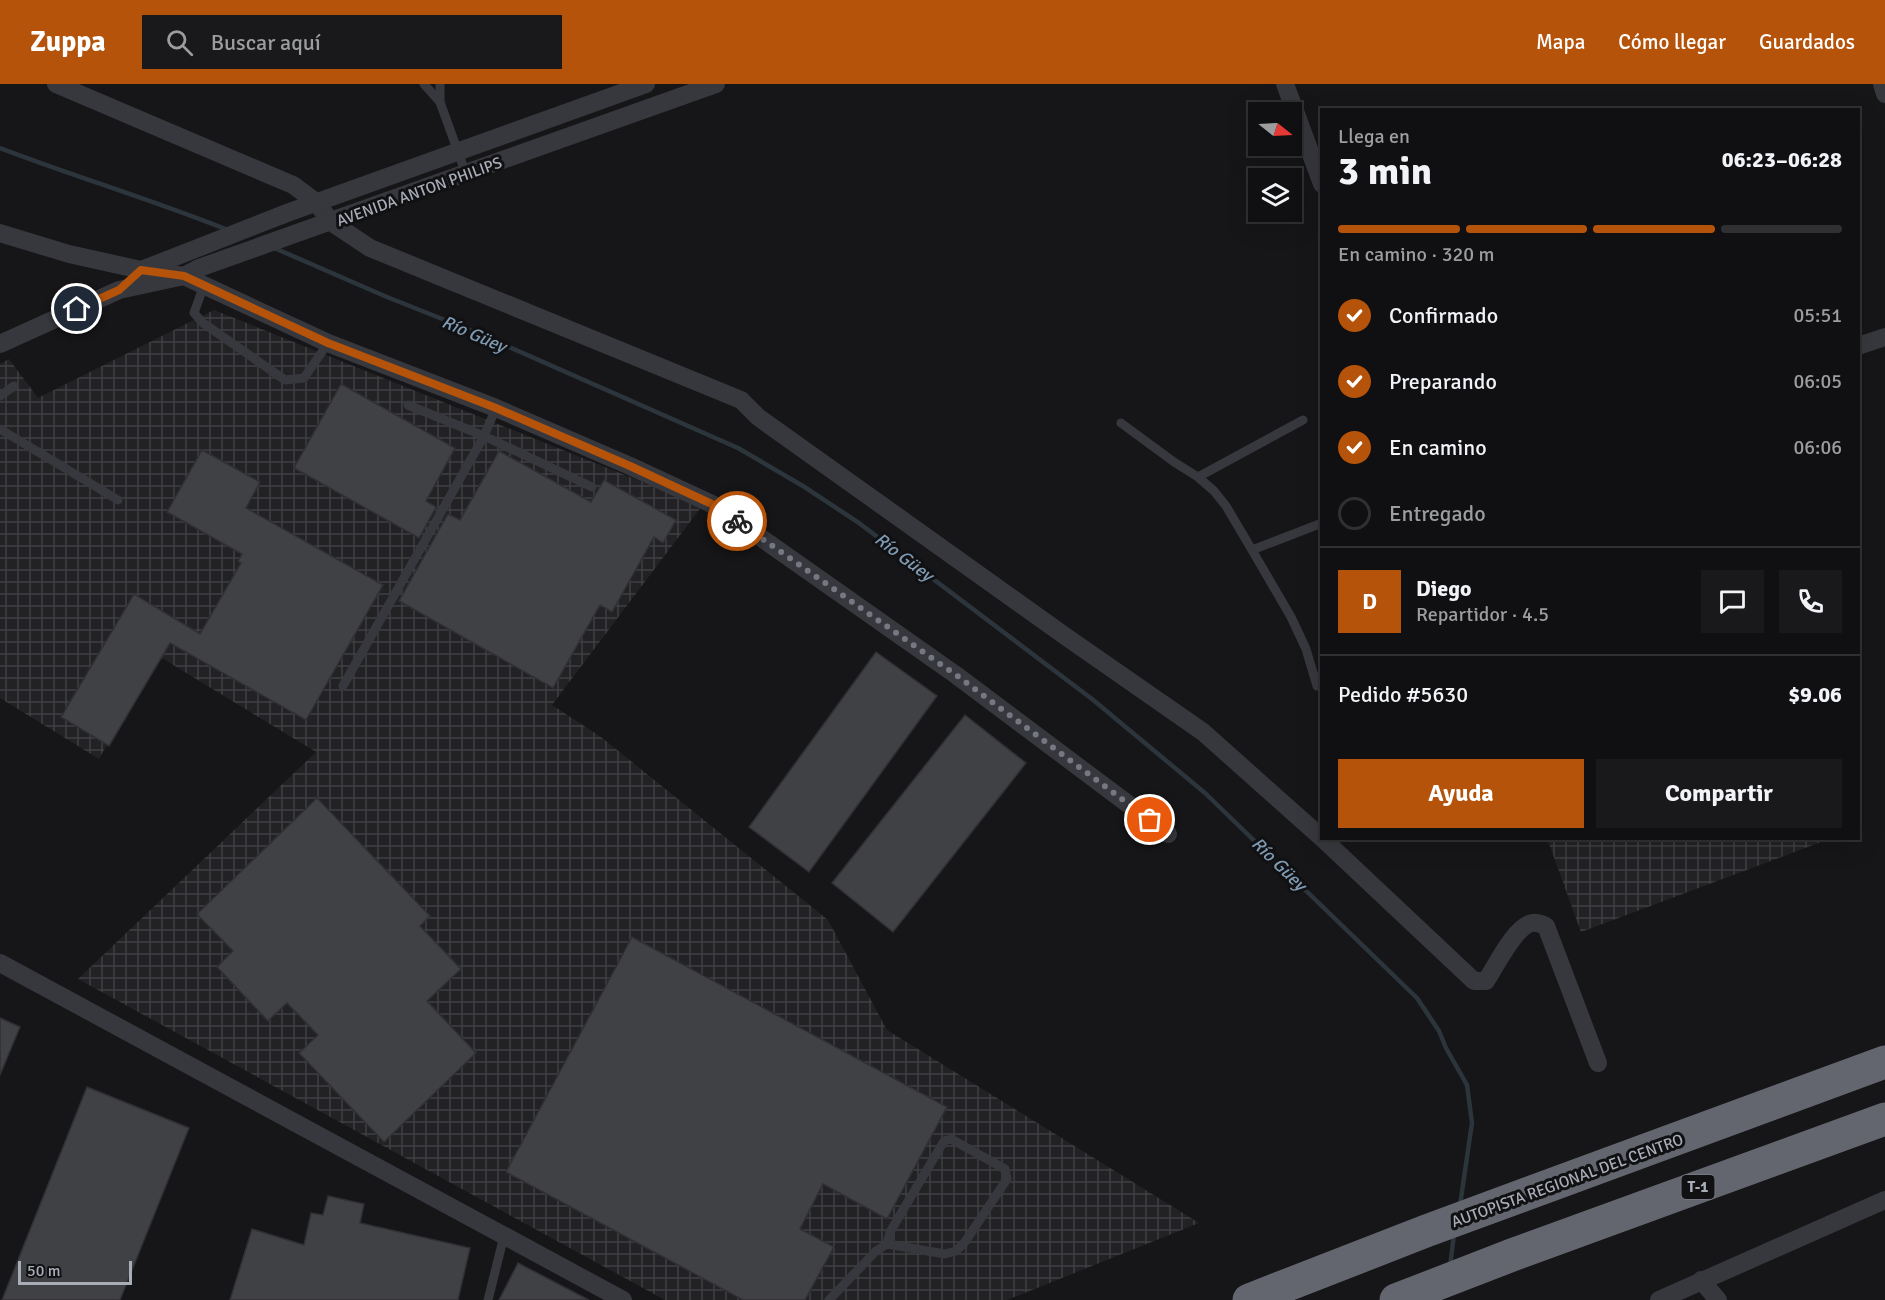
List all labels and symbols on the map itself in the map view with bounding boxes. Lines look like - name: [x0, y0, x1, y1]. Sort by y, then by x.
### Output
- north arrow: [1248, 102, 1302, 156]
- street label: AVENIDA ANTON PHILIPS: [334, 153, 505, 231]
- pin: [51, 283, 102, 334]
- water label: Río Güey: [439, 311, 512, 358]
- courier: [707, 491, 767, 551]
- water label: Río Güey: [870, 528, 940, 588]
- pin: [1124, 794, 1175, 845]
- water label: Río Güey: [1247, 833, 1313, 897]
- street label: AUTOPISTA REGIONAL DEL CENTRO: [1449, 1130, 1686, 1232]
- road number: T-1: [1682, 1175, 1714, 1199]
- scale bar: [18, 1258, 132, 1286]

